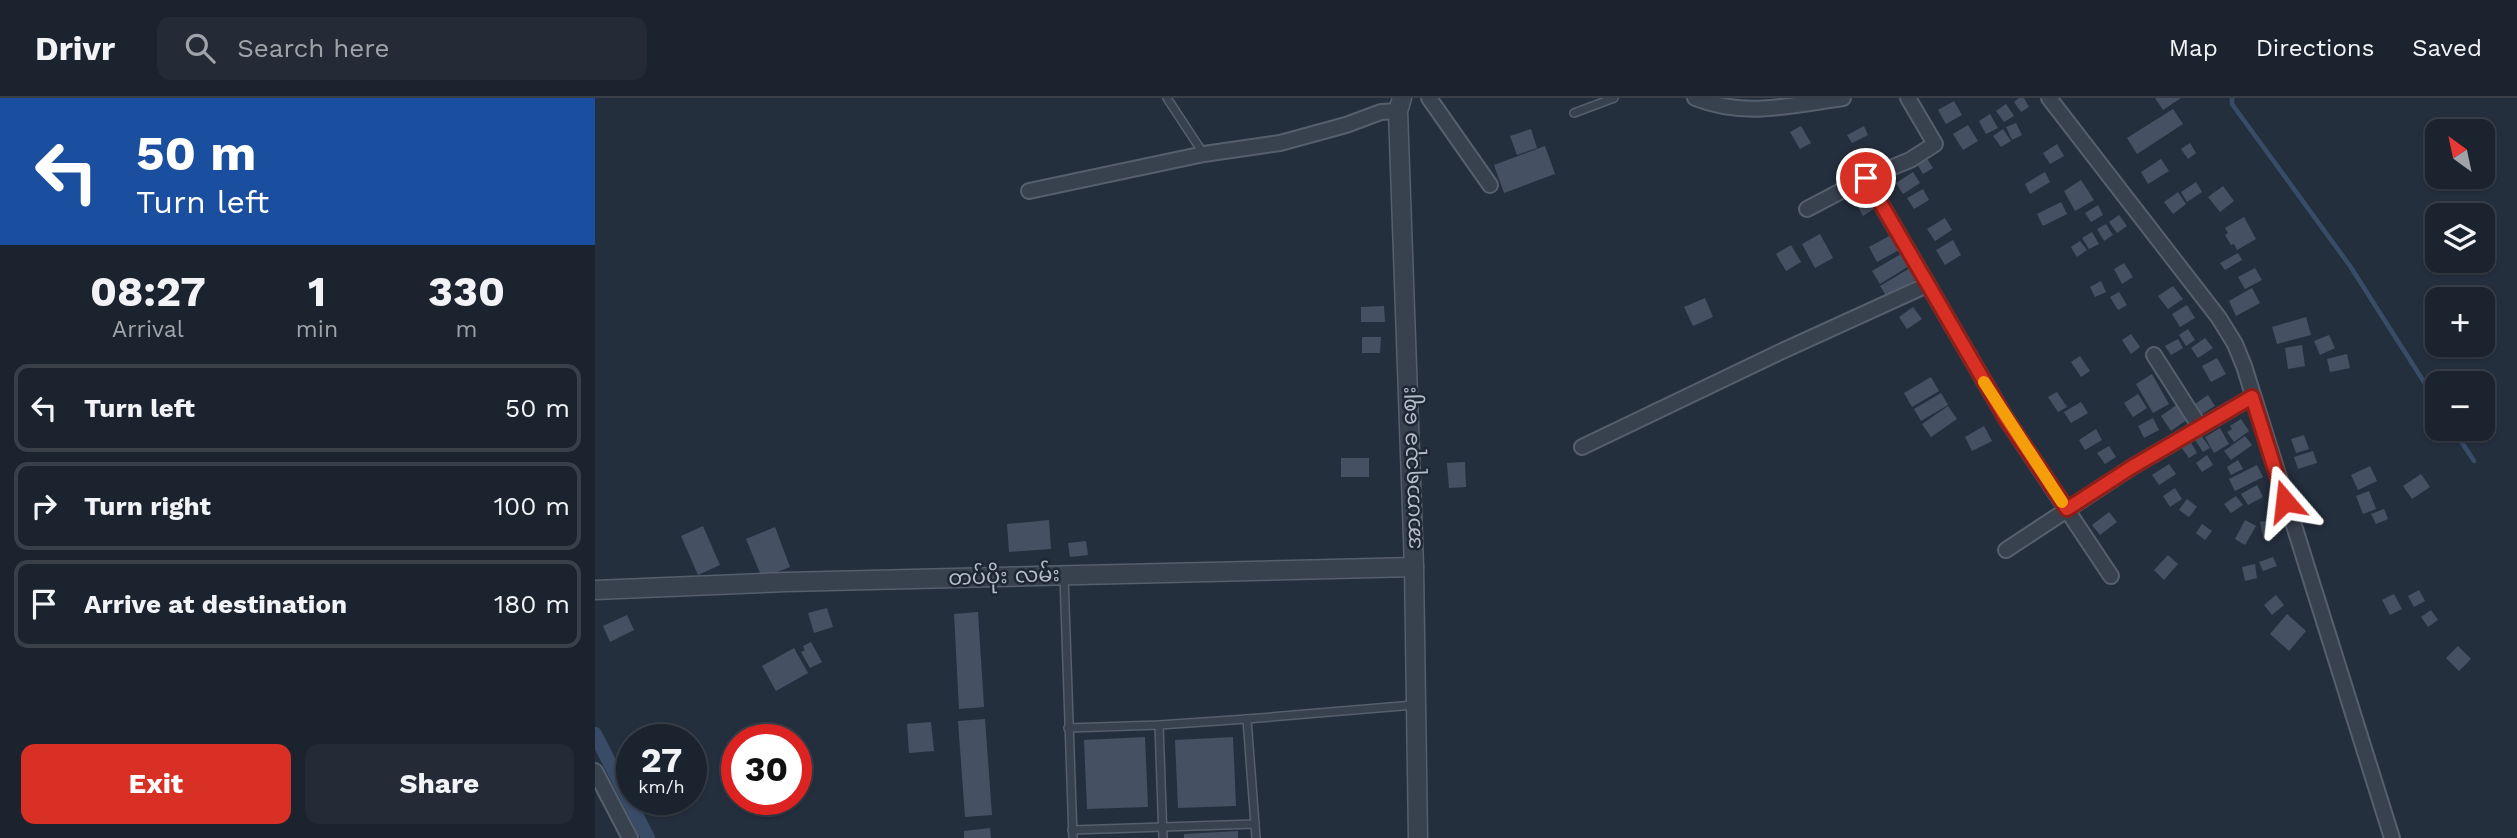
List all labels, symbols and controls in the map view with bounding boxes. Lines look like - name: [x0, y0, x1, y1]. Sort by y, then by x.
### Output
- search box: [157, 17, 647, 80]
- text: Drivr: [35, 29, 115, 68]
- icon: search: [181, 29, 219, 67]
- text: Search here: [237, 33, 390, 63]
- text: Map: [2169, 34, 2218, 62]
- text: Directions: [2256, 34, 2374, 62]
- text: Saved: [2412, 34, 2482, 62]
- north arrow: [2425, 119, 2495, 189]
- map controls: [2425, 119, 2495, 441]
- text: 50 m: [136, 124, 256, 182]
- icon: left: [21, 126, 112, 217]
- pin: [1836, 148, 1896, 208]
- icon: arrive: [1847, 159, 1885, 197]
- text: Turn left: [136, 183, 269, 221]
- button: layers: [2425, 203, 2495, 273]
- text: 08:27: [90, 267, 206, 316]
- text: 1: [308, 267, 326, 316]
- text: 330: [428, 267, 505, 316]
- button: +: [2425, 287, 2495, 357]
- text: Arrival: [112, 316, 184, 343]
- text: min: [296, 316, 338, 343]
- text: m: [456, 316, 478, 343]
- button: −: [2425, 371, 2495, 441]
- street label: အာဟာရသုခ ဈေး: [1395, 386, 1431, 550]
- icon: left: [25, 389, 63, 427]
- text: Turn left: [84, 393, 195, 423]
- text: 50 m: [505, 393, 570, 423]
- position arrow: [2248, 464, 2322, 538]
- icon: right: [25, 487, 63, 525]
- text: Turn right: [84, 491, 211, 521]
- text: 100 m: [494, 491, 570, 521]
- street label: တပ်ပိုး လမ်း: [948, 558, 1060, 595]
- icon: arrive: [25, 585, 63, 623]
- text: Arrive at destination: [84, 589, 347, 619]
- text: 180 m: [494, 589, 570, 619]
- speed limit sign: 30: [721, 724, 812, 815]
- text: 27: [641, 739, 682, 781]
- button: Exit: [21, 744, 291, 824]
- button: Share: [305, 744, 574, 824]
- text: km/h: [638, 776, 685, 797]

